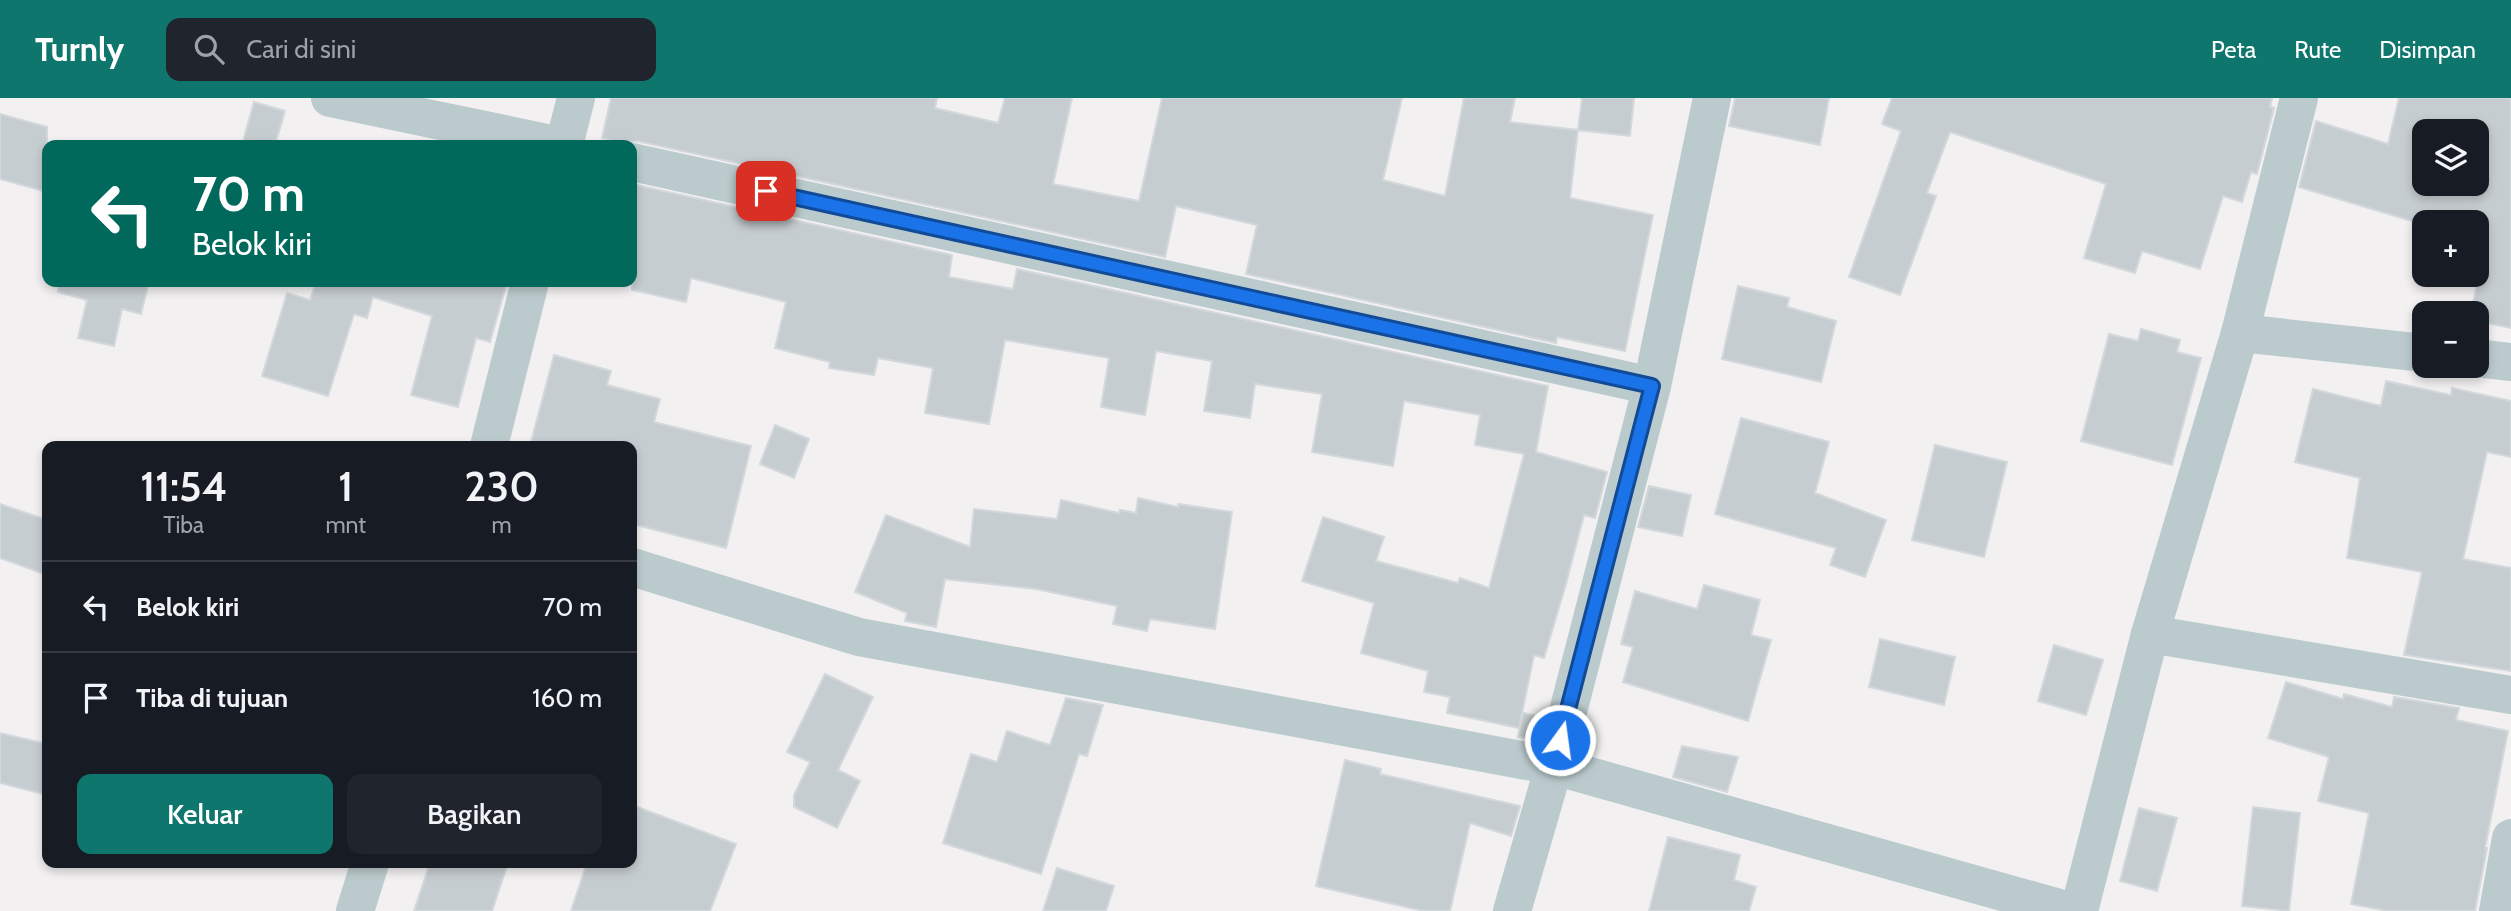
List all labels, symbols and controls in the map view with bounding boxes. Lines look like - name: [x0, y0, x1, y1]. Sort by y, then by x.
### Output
- search box: [166, 18, 656, 81]
- text: Turnly: [35, 29, 124, 69]
- icon: search: [190, 30, 228, 68]
- text: Cari di sini: [246, 33, 356, 65]
- text: Peta: [2211, 35, 2256, 64]
- text: Rute: [2294, 35, 2341, 64]
- text: Disimpan: [2379, 35, 2476, 64]
- map controls: [2412, 119, 2489, 378]
- button: layers: [2412, 119, 2489, 196]
- pin: [736, 161, 796, 221]
- text: 70 m: [192, 164, 305, 223]
- icon: left: [77, 168, 168, 259]
- icon: arrive: [747, 172, 785, 210]
- button: +: [2412, 210, 2489, 287]
- text: Belok kiri: [192, 224, 312, 263]
- button: −: [2412, 301, 2489, 378]
- text: 11:54: [140, 460, 227, 512]
- text: 1: [338, 460, 353, 512]
- text: 230: [464, 460, 539, 512]
- text: Tiba: [163, 511, 204, 539]
- text: mnt: [325, 511, 366, 539]
- text: m: [491, 511, 512, 539]
- icon: left: [77, 588, 115, 626]
- text: Belok kiri: [136, 591, 239, 623]
- text: 70 m: [542, 591, 602, 623]
- icon: arrive: [77, 679, 115, 717]
- text: Tiba di tujuan: [136, 682, 288, 714]
- text: 160 m: [532, 682, 602, 714]
- position arrow: [1523, 703, 1597, 777]
- button: Keluar: [77, 774, 333, 854]
- button: Bagikan: [347, 774, 602, 854]

